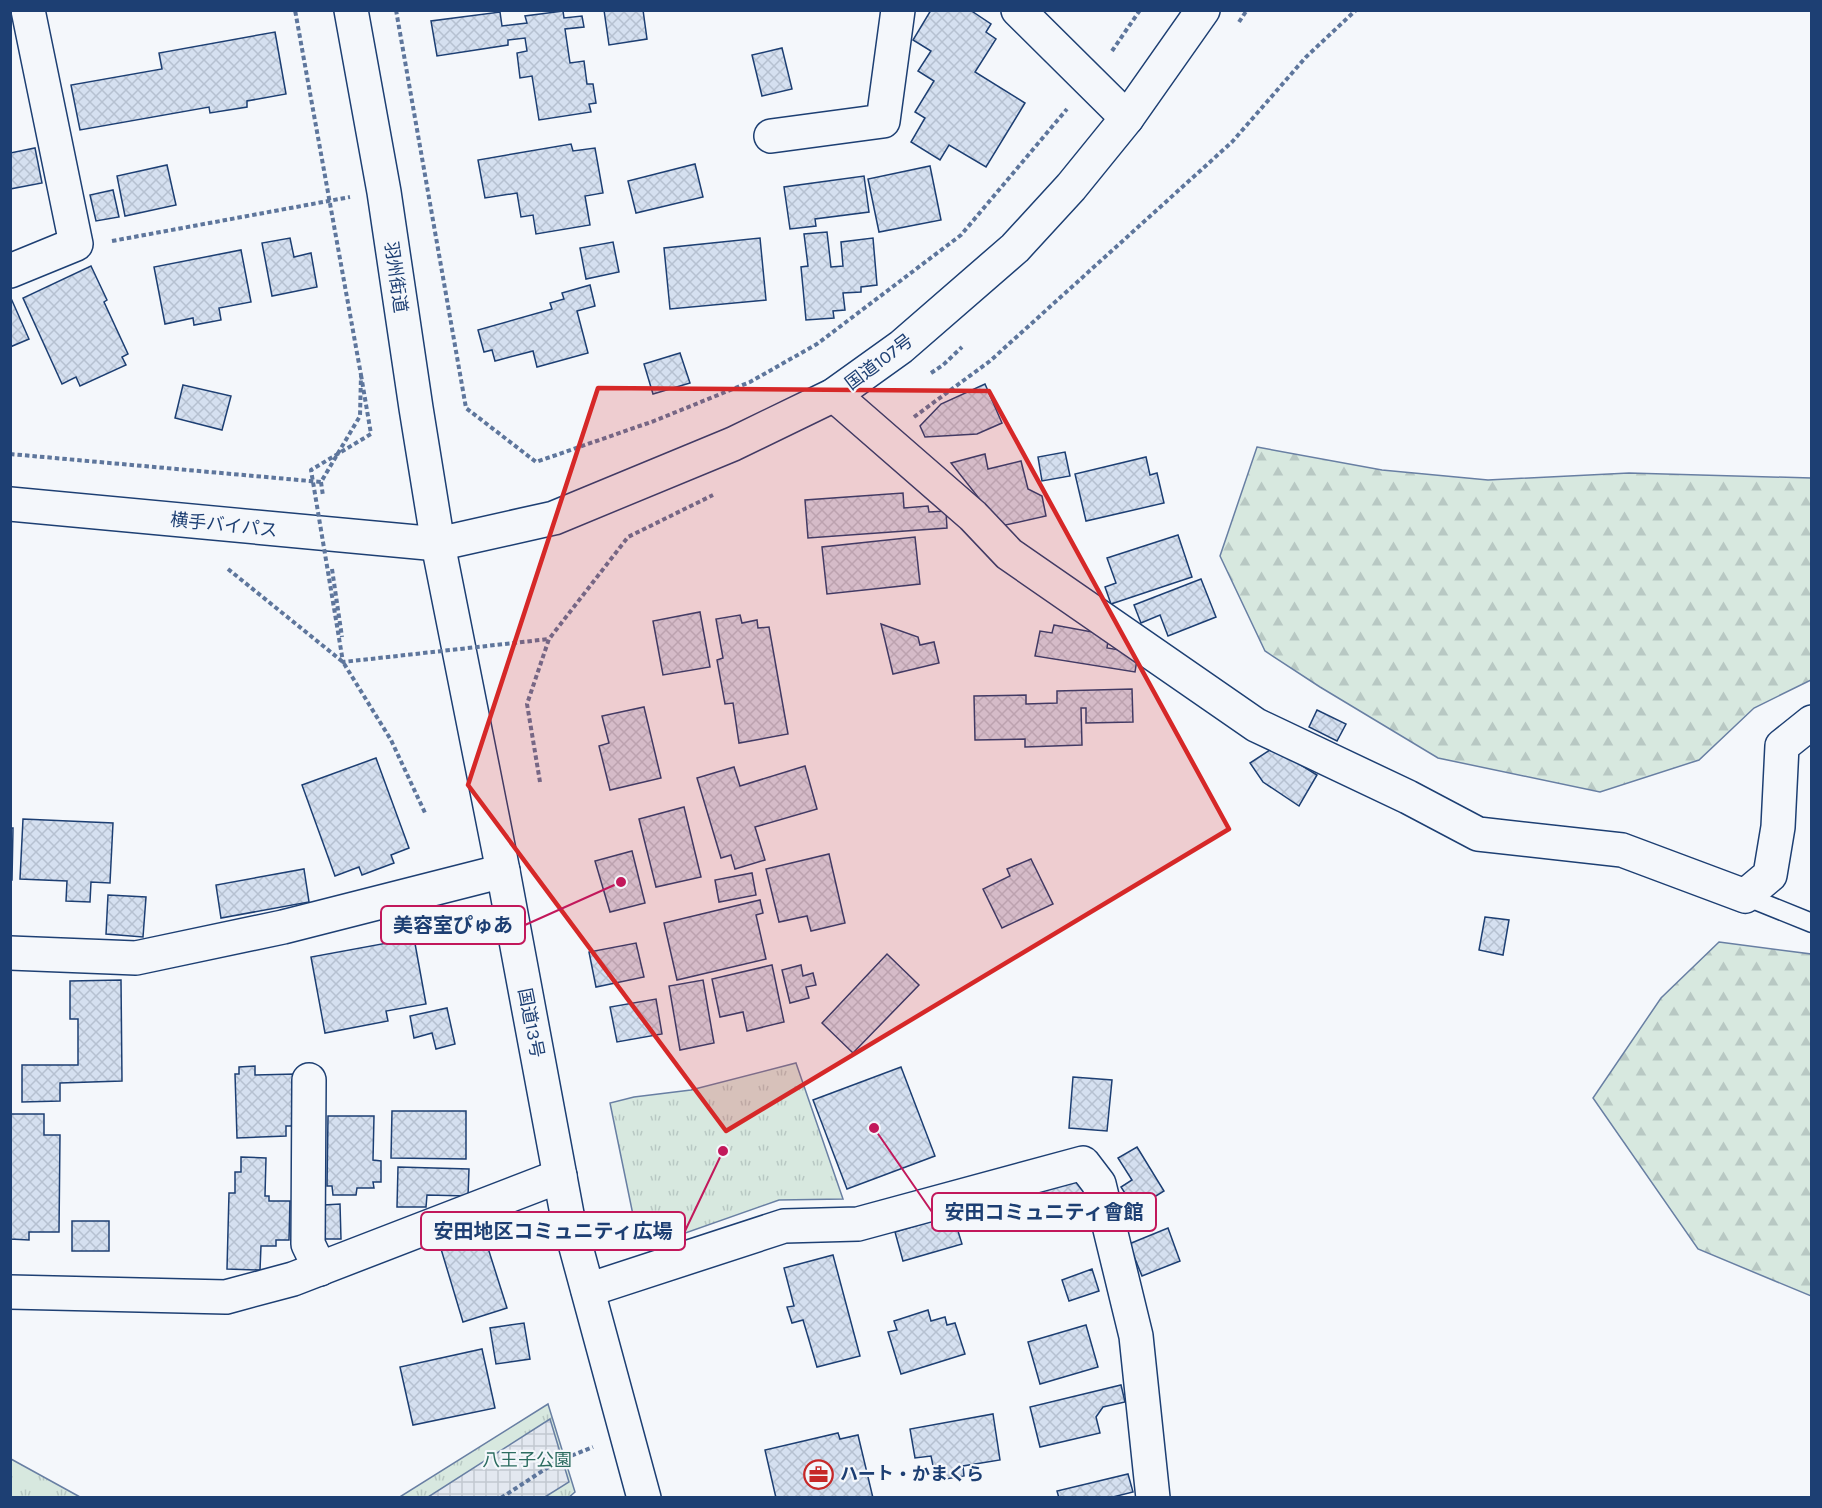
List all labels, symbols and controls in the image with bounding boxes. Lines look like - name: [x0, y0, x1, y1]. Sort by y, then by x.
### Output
- street label: 羽州街道: [380, 240, 412, 314]
- street label: 国道107号: [841, 329, 917, 395]
- street label: 横手バイパス: [169, 508, 279, 542]
- callout: 美容室ぴゅあ: [381, 906, 525, 944]
- text: 美容室ぴゅあ: [393, 914, 513, 937]
- street label: 国道13号: [513, 986, 549, 1060]
- callout: 安田コミュニティ會館: [932, 1193, 1156, 1231]
- text: 安田コミュニティ會館: [945, 1201, 1143, 1224]
- callout: 安田地区コミュニティ広場: [421, 1212, 685, 1250]
- text: 安田地区コミュニティ広場: [434, 1220, 672, 1243]
- park label: 八王子公園: [482, 1449, 572, 1471]
- office icon: ハート・かまくら: [803, 1458, 835, 1490]
- place label: ハート・かまくら: [840, 1463, 984, 1485]

